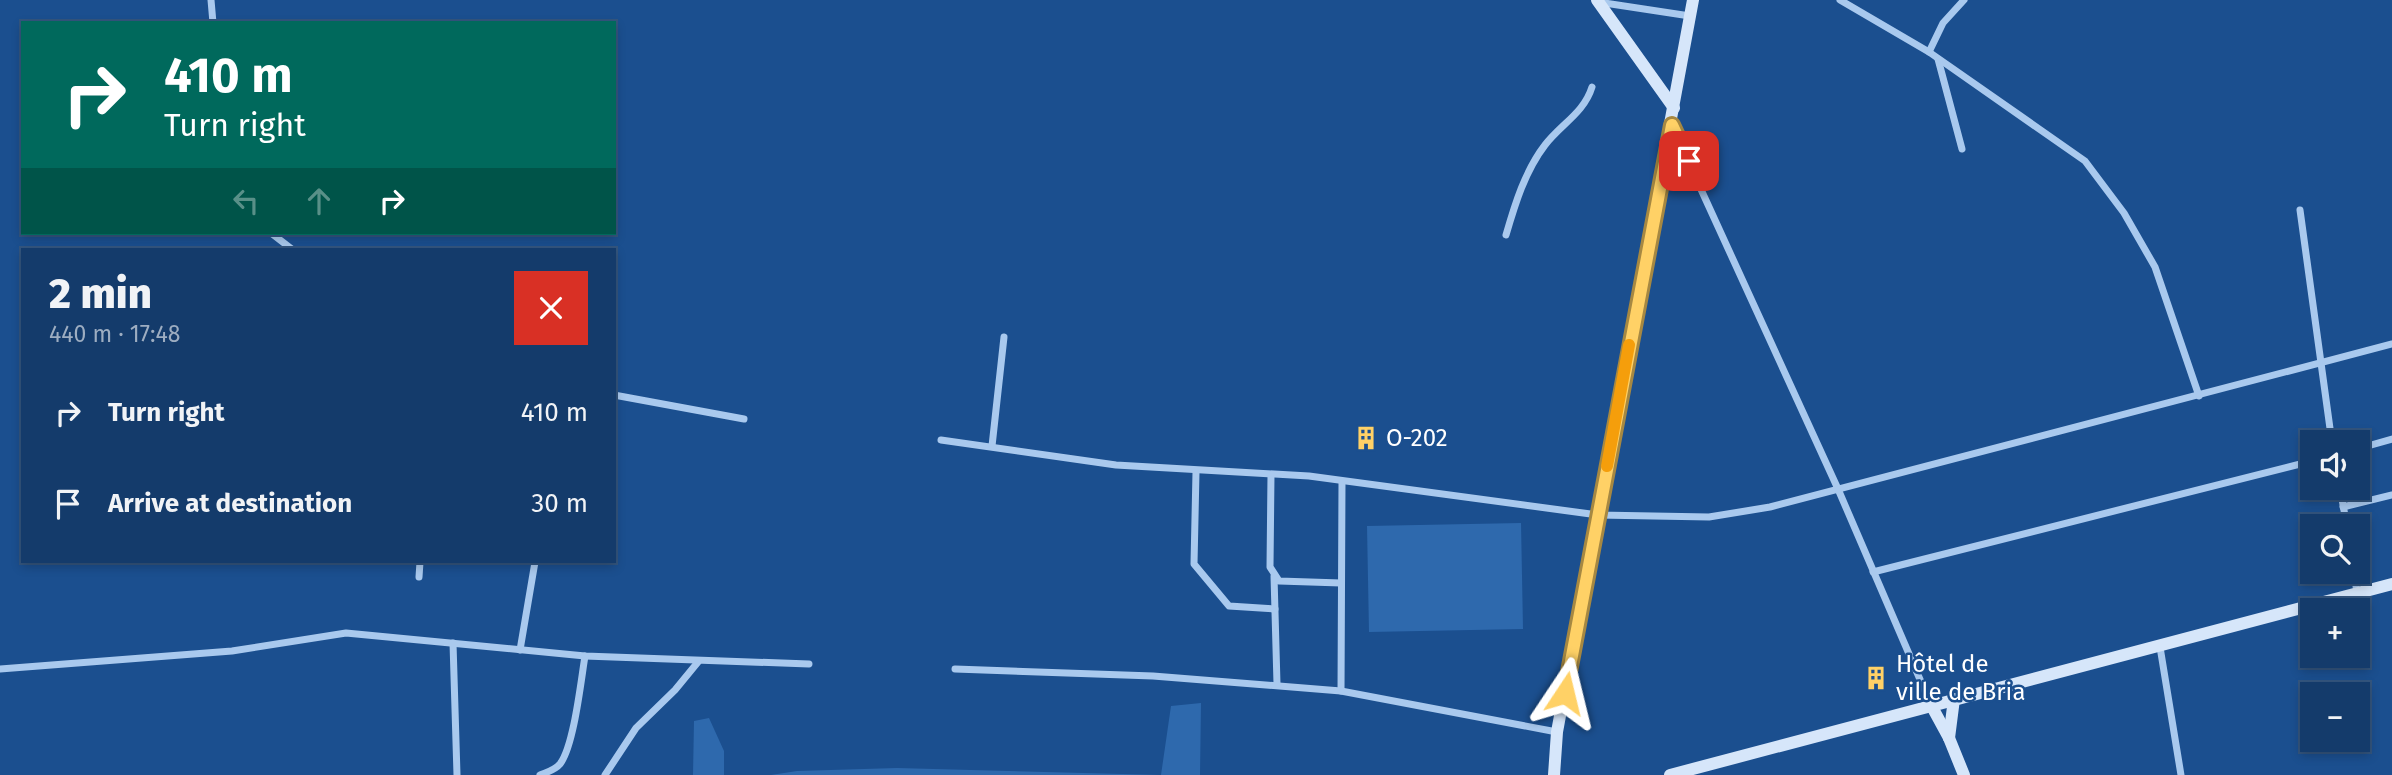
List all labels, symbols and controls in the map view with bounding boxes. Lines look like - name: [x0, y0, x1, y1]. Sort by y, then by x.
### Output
- text: 410 m: [164, 46, 293, 105]
- icon: right: [49, 49, 140, 140]
- text: Turn right: [164, 106, 306, 144]
- pin: [1659, 131, 1719, 191]
- icon: arrive: [1670, 142, 1708, 180]
- icon: left: [227, 182, 265, 220]
- icon: ahead: [300, 182, 338, 220]
- icon: right: [373, 182, 411, 220]
- text: 2 min: [49, 269, 152, 319]
- button: close: [514, 271, 588, 345]
- text: 440 m · 17:48: [49, 320, 180, 348]
- icon: right: [49, 394, 87, 432]
- text: Turn right: [108, 397, 225, 428]
- text: 410 m: [521, 397, 588, 428]
- building icon: O-202: [1352, 424, 1380, 452]
- place label: O-202: [1386, 424, 1448, 452]
- map controls: [2300, 430, 2370, 752]
- button: sound: [2300, 430, 2370, 500]
- icon: arrive: [49, 485, 87, 523]
- text: Arrive at destination: [108, 488, 352, 519]
- text: 30 m: [531, 488, 588, 519]
- button: search: [2300, 514, 2370, 584]
- button: +: [2300, 598, 2370, 668]
- place label: Hôtel de ville de Bria: [1896, 650, 2025, 706]
- position arrow: [1528, 656, 1602, 730]
- building icon: Hôtel de ville de Bria: [1862, 664, 1890, 692]
- button: −: [2300, 682, 2370, 752]

